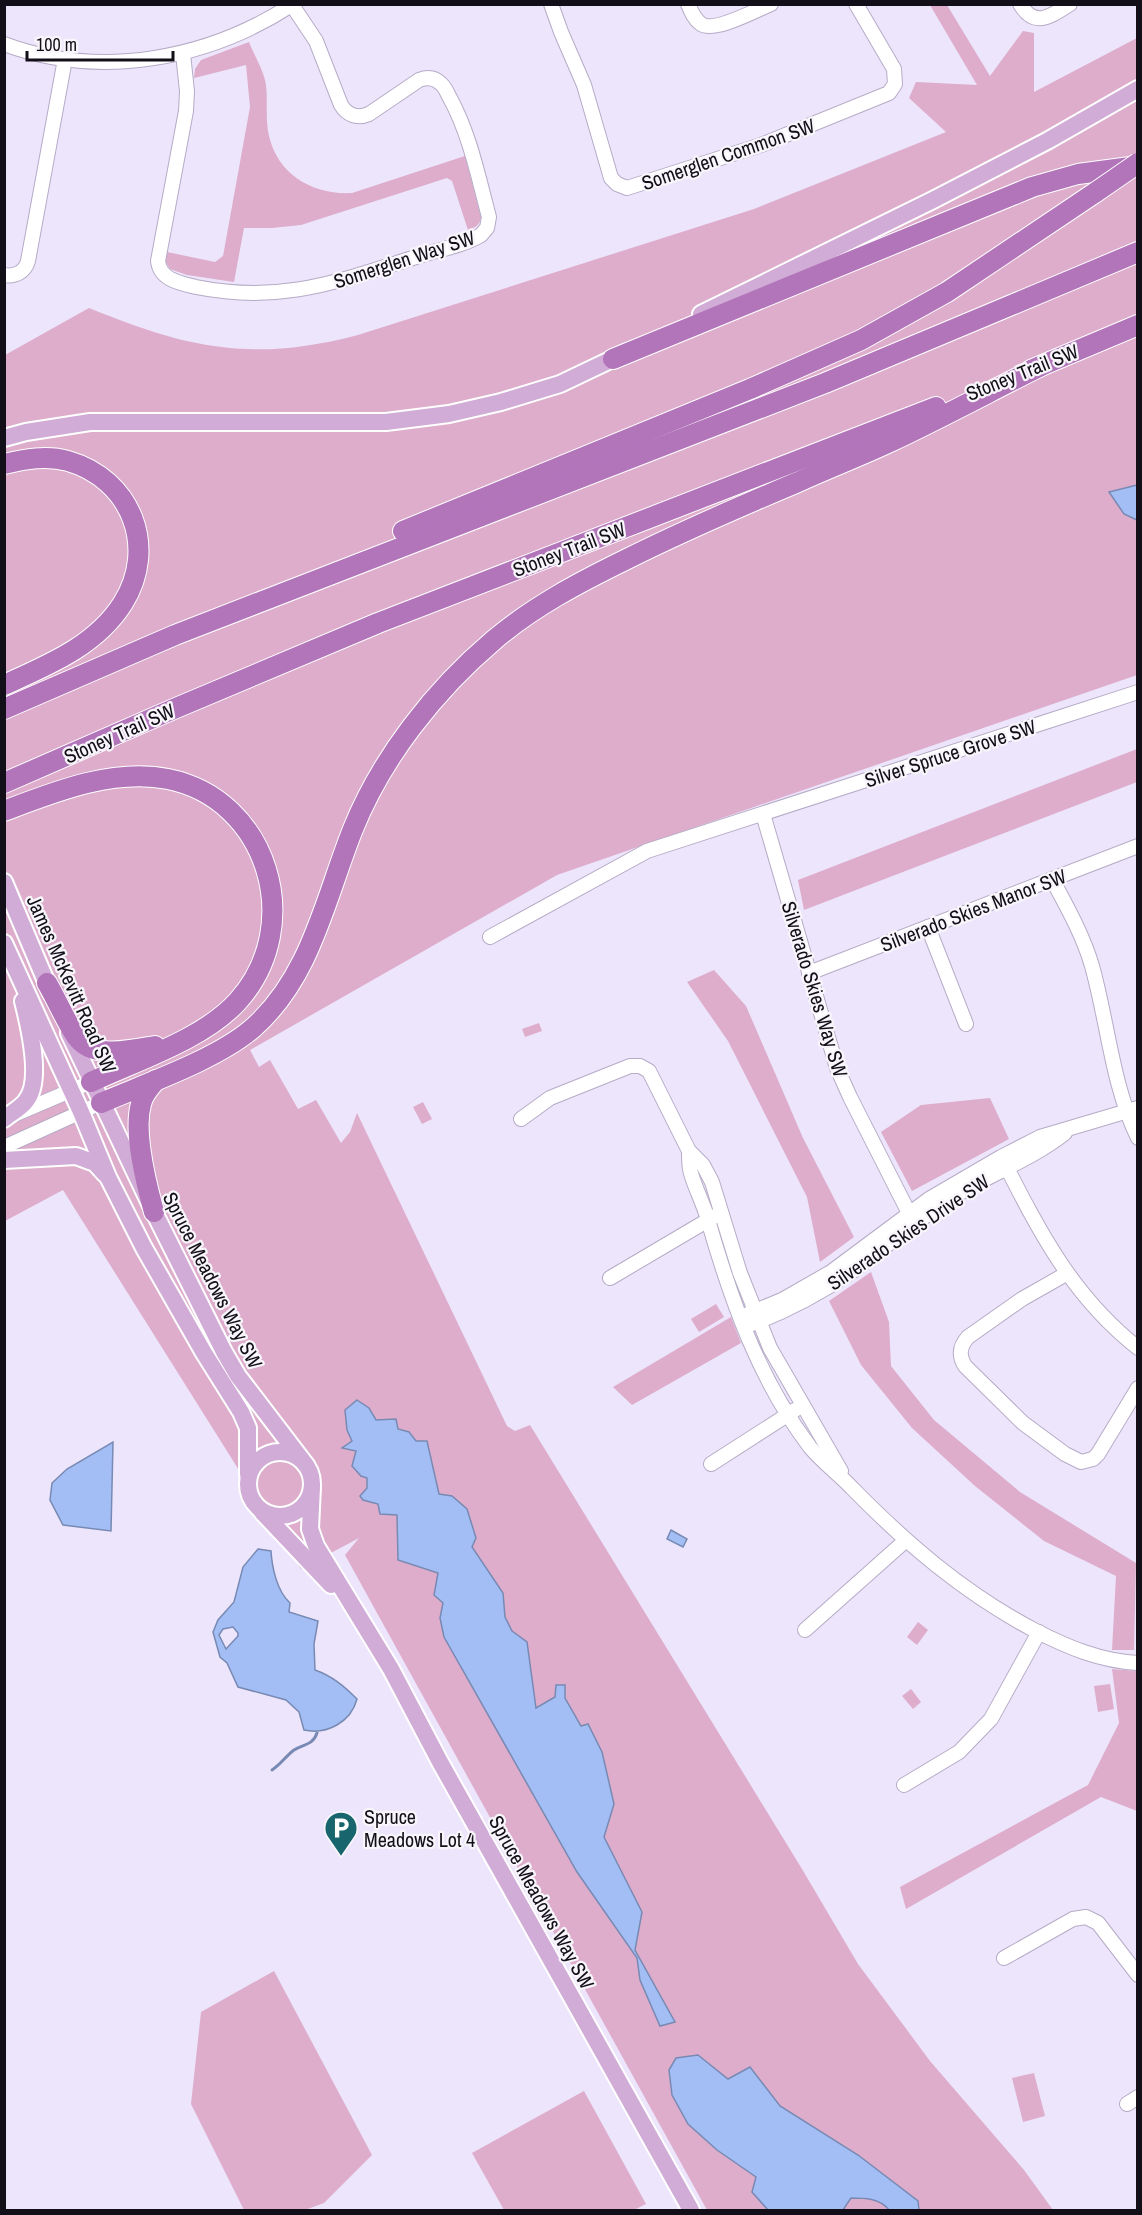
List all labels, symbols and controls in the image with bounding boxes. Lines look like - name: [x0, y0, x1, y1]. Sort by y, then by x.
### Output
- scale bar: [27, 24, 172, 62]
- text: 100 m: [36, 32, 77, 57]
- street label: Somerglen Common SW: [638, 112, 819, 196]
- street label: Somerglen Way SW: [330, 223, 479, 295]
- street label: Stoney Trail SW: [962, 337, 1082, 407]
- street label: Stoney Trail SW: [509, 515, 630, 583]
- street label: Stoney Trail SW: [59, 696, 179, 769]
- street label: Silver Spruce Grove SW: [861, 712, 1040, 793]
- street label: Silverado Skies Manor SW: [876, 862, 1070, 958]
- street label: James McKevitt Road SW: [21, 891, 123, 1077]
- street label: Silverado Skies Way SW: [775, 898, 855, 1081]
- street label: Silverado Skies Drive SW: [822, 1168, 995, 1296]
- street label: Spruce Meadows Way SW: [157, 1187, 269, 1373]
- place label: Spruce Meadows Lot 4: [364, 1803, 475, 1853]
- parking icon: Spruce Meadows Lot 4: [323, 1810, 359, 1857]
- street label: Spruce Meadows Way SW: [483, 1810, 601, 1994]

